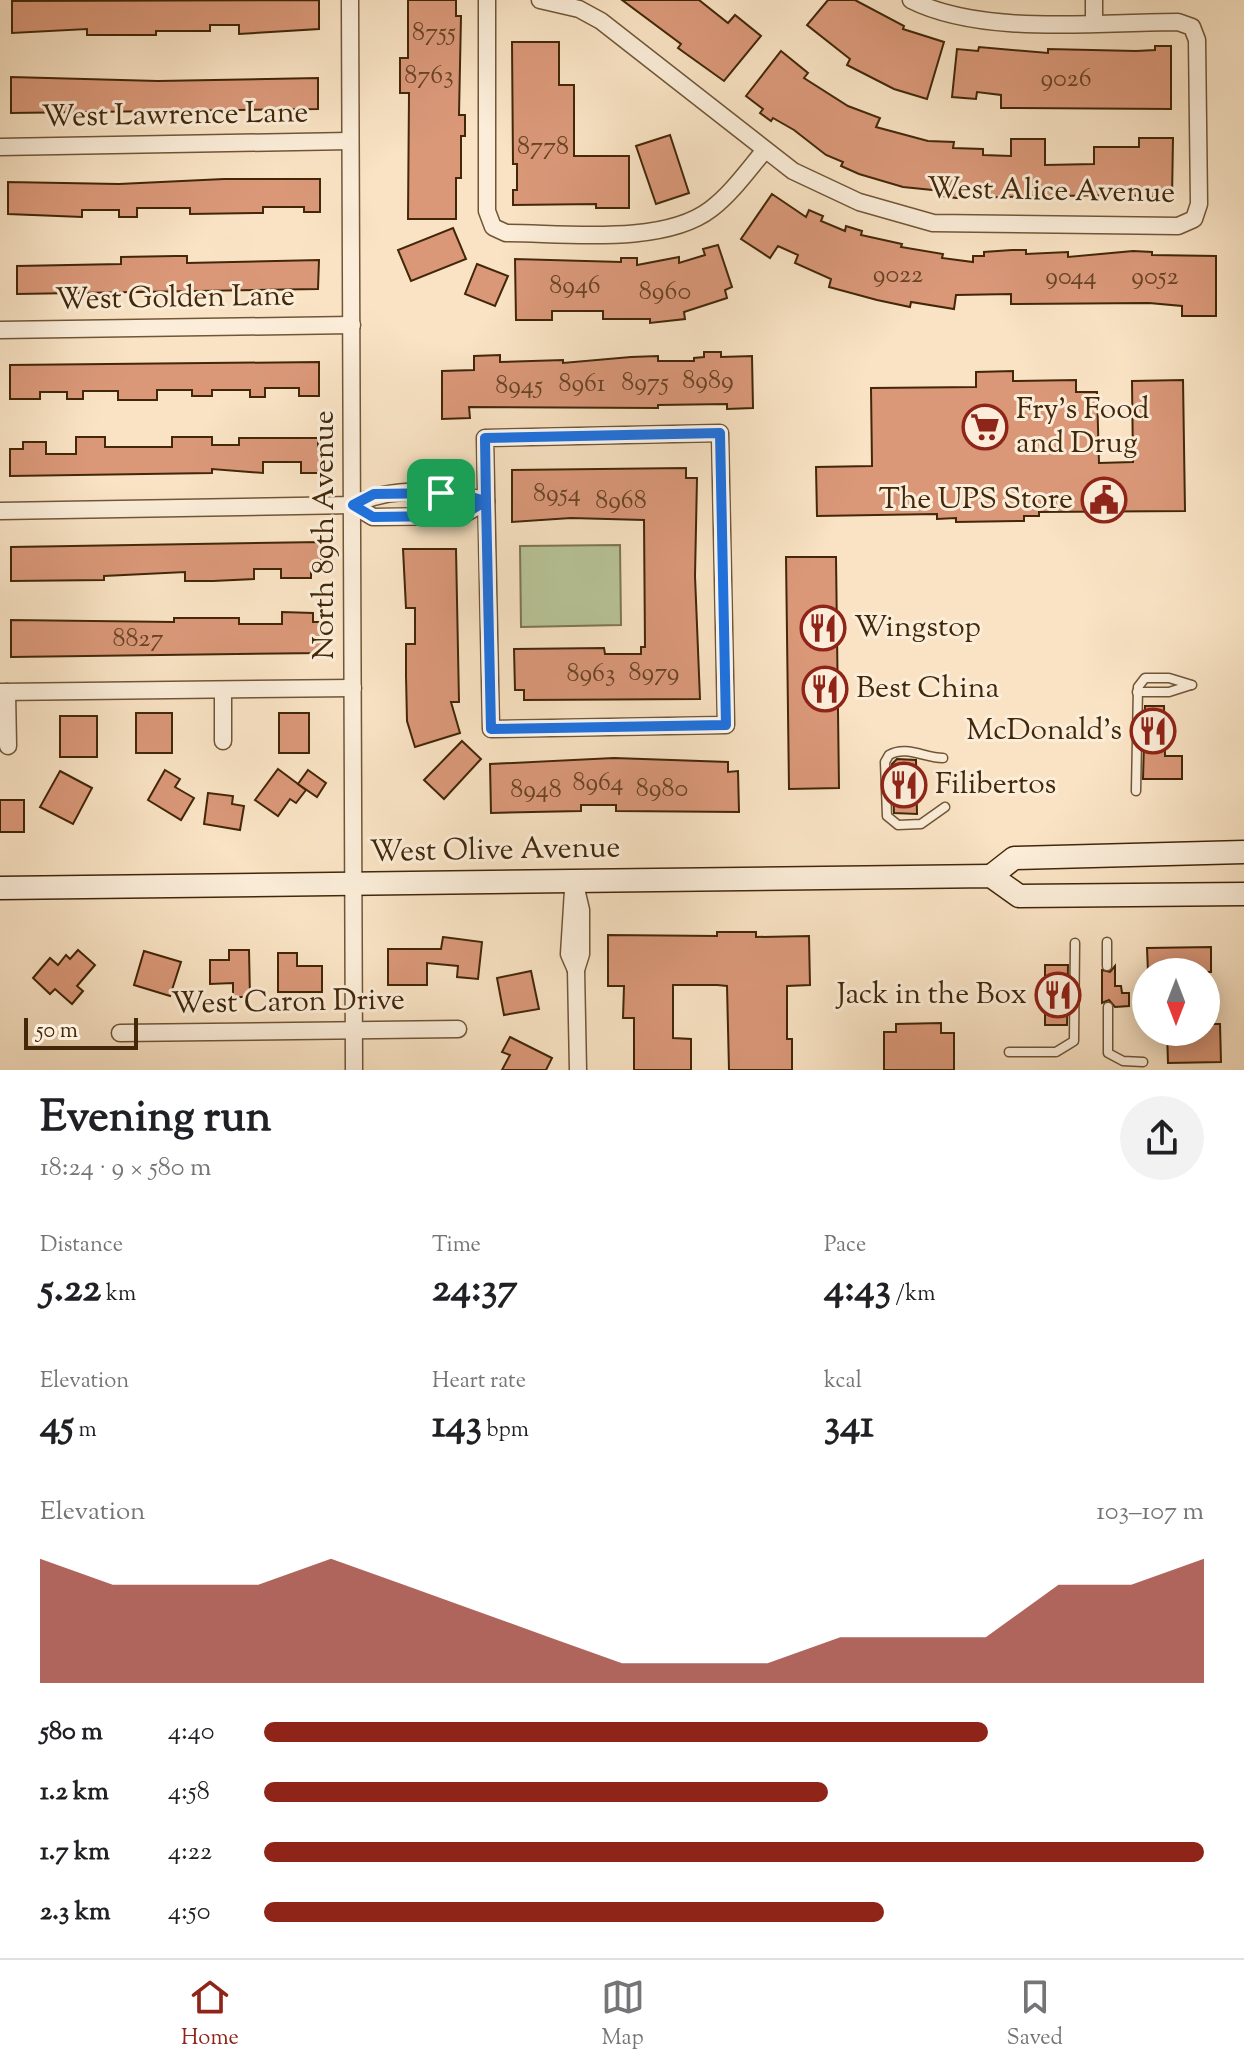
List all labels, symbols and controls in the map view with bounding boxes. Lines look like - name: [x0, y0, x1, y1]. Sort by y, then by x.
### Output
- house number: 8755: [412, 15, 456, 52]
- house number: 8763: [404, 58, 454, 95]
- house number: 9026: [1040, 61, 1092, 98]
- street label: West Lawrence Lane: [41, 92, 309, 140]
- house number: 8778: [517, 129, 569, 166]
- street label: West Alice Avenue: [927, 168, 1175, 216]
- house number: 9022: [873, 257, 923, 294]
- house number: 9044: [1045, 259, 1097, 296]
- house number: 9052: [1131, 259, 1179, 296]
- house number: 8946: [549, 268, 601, 305]
- house number: 8960: [639, 274, 691, 311]
- street label: West Golden Lane: [55, 275, 295, 323]
- house number: 8989: [682, 363, 734, 400]
- house number: 8975: [621, 365, 669, 402]
- house number: 8961: [558, 366, 606, 403]
- house number: 8945: [495, 368, 543, 405]
- place label: Fry's Food and Drug: [1016, 389, 1150, 466]
- supermarket icon: Fry's Food and Drug: [961, 403, 1009, 451]
- street label: North 89th Avenue: [304, 410, 347, 660]
- pin: [407, 459, 475, 527]
- icon: arrive: [419, 471, 463, 515]
- house number: 8954: [533, 476, 581, 513]
- public building icon: The UPS Store: [1080, 476, 1128, 524]
- place label: The UPS Store: [879, 479, 1073, 522]
- house number: 8968: [595, 483, 647, 520]
- restaurant icon: Wingstop: [799, 604, 847, 652]
- place label: Wingstop: [854, 607, 981, 650]
- house number: 8827: [113, 621, 163, 658]
- house number: 8979: [629, 655, 679, 692]
- house number: 8963: [566, 656, 616, 693]
- restaurant icon: Best China: [801, 665, 849, 713]
- place label: Best China: [856, 668, 999, 711]
- restaurant icon: McDonald's: [1129, 707, 1177, 755]
- place label: McDonald's: [966, 710, 1122, 753]
- restaurant icon: Filibertos: [880, 761, 928, 809]
- place label: Filibertos: [935, 764, 1056, 807]
- house number: 8964: [572, 765, 624, 802]
- house number: 8980: [636, 771, 688, 808]
- house number: 8948: [510, 772, 562, 809]
- street label: West Olive Avenue: [369, 827, 621, 875]
- north arrow: [1132, 958, 1220, 1046]
- map controls: [1132, 958, 1220, 1046]
- restaurant icon: Jack in the Box: [1034, 971, 1082, 1019]
- place label: Jack in the Box: [835, 974, 1027, 1017]
- street label: West Caron Drive: [171, 979, 405, 1027]
- scale bar: [24, 1014, 138, 1050]
- text: 50 m: [36, 1016, 78, 1048]
- text: Evening run: [40, 1088, 272, 1151]
- button: share: [1120, 1096, 1204, 1180]
- text: 18:24 · 9 × 580 m: [40, 1150, 212, 1187]
- text: Distance: [40, 1230, 123, 1262]
- text: Time: [432, 1230, 481, 1262]
- text: Pace: [824, 1230, 866, 1262]
- text: 5.22: [40, 1262, 101, 1319]
- text: 24:37: [432, 1262, 517, 1319]
- text: 4:43: [824, 1262, 891, 1319]
- text: km: [101, 1279, 136, 1311]
- text: /km: [891, 1279, 935, 1311]
- text: Elevation: [40, 1366, 129, 1398]
- text: Heart rate: [432, 1366, 526, 1398]
- text: kcal: [824, 1366, 862, 1398]
- text: 45: [40, 1398, 74, 1455]
- text: 143: [432, 1398, 482, 1455]
- text: 341: [824, 1398, 874, 1455]
- text: m: [74, 1415, 97, 1447]
- text: bpm: [482, 1415, 529, 1447]
- text: Elevation: [40, 1494, 145, 1531]
- text: 103–107 m: [1096, 1494, 1204, 1531]
- text: 580 m: [40, 1714, 103, 1751]
- text: 4:40: [168, 1714, 215, 1751]
- text: 1.2 km: [40, 1774, 109, 1811]
- text: 4:58: [168, 1774, 210, 1811]
- text: 1.7 km: [40, 1834, 110, 1871]
- text: 4:22: [168, 1834, 212, 1871]
- text: 2.3 km: [40, 1894, 110, 1931]
- text: 4:50: [168, 1894, 211, 1931]
- tab: Home: [181, 1975, 239, 2055]
- tab: Map: [601, 1975, 645, 2055]
- tab: Saved: [1007, 1975, 1063, 2055]

